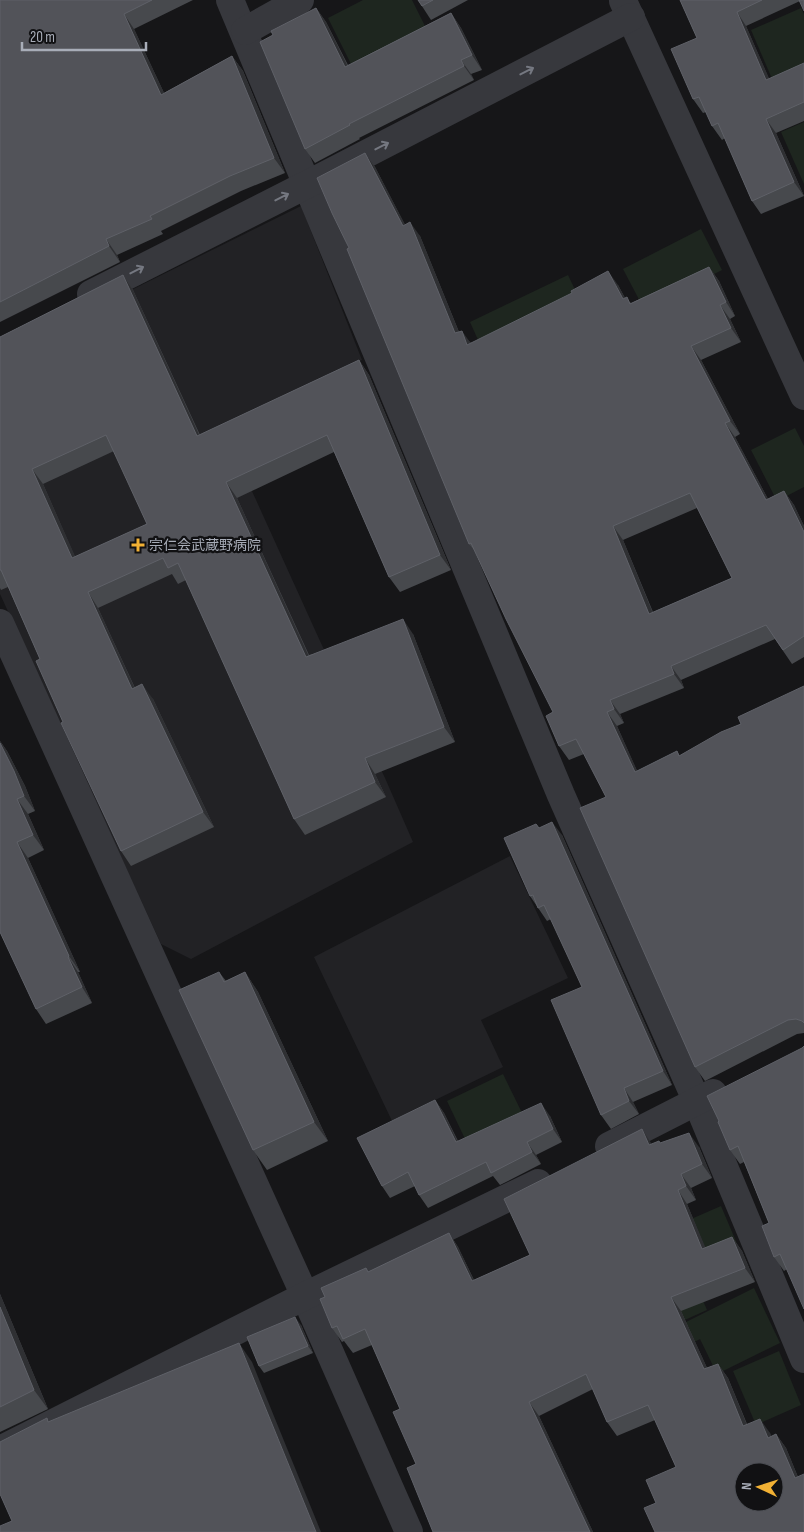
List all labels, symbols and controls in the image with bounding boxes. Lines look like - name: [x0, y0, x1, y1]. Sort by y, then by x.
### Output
- scale bar: [22, 20, 146, 52]
- text: 20 m: [30, 28, 55, 47]
- one-way arrow: [519, 66, 534, 76]
- one-way arrow: [375, 141, 390, 151]
- one-way arrow: [274, 192, 289, 201]
- one-way arrow: [129, 265, 144, 274]
- place label: 宗仁会武蔵野病院: [149, 537, 261, 554]
- marker: 宗仁会武蔵野病院: [131, 538, 145, 552]
- north arrow: [734, 1462, 784, 1512]
- text: N: [738, 1482, 755, 1490]

